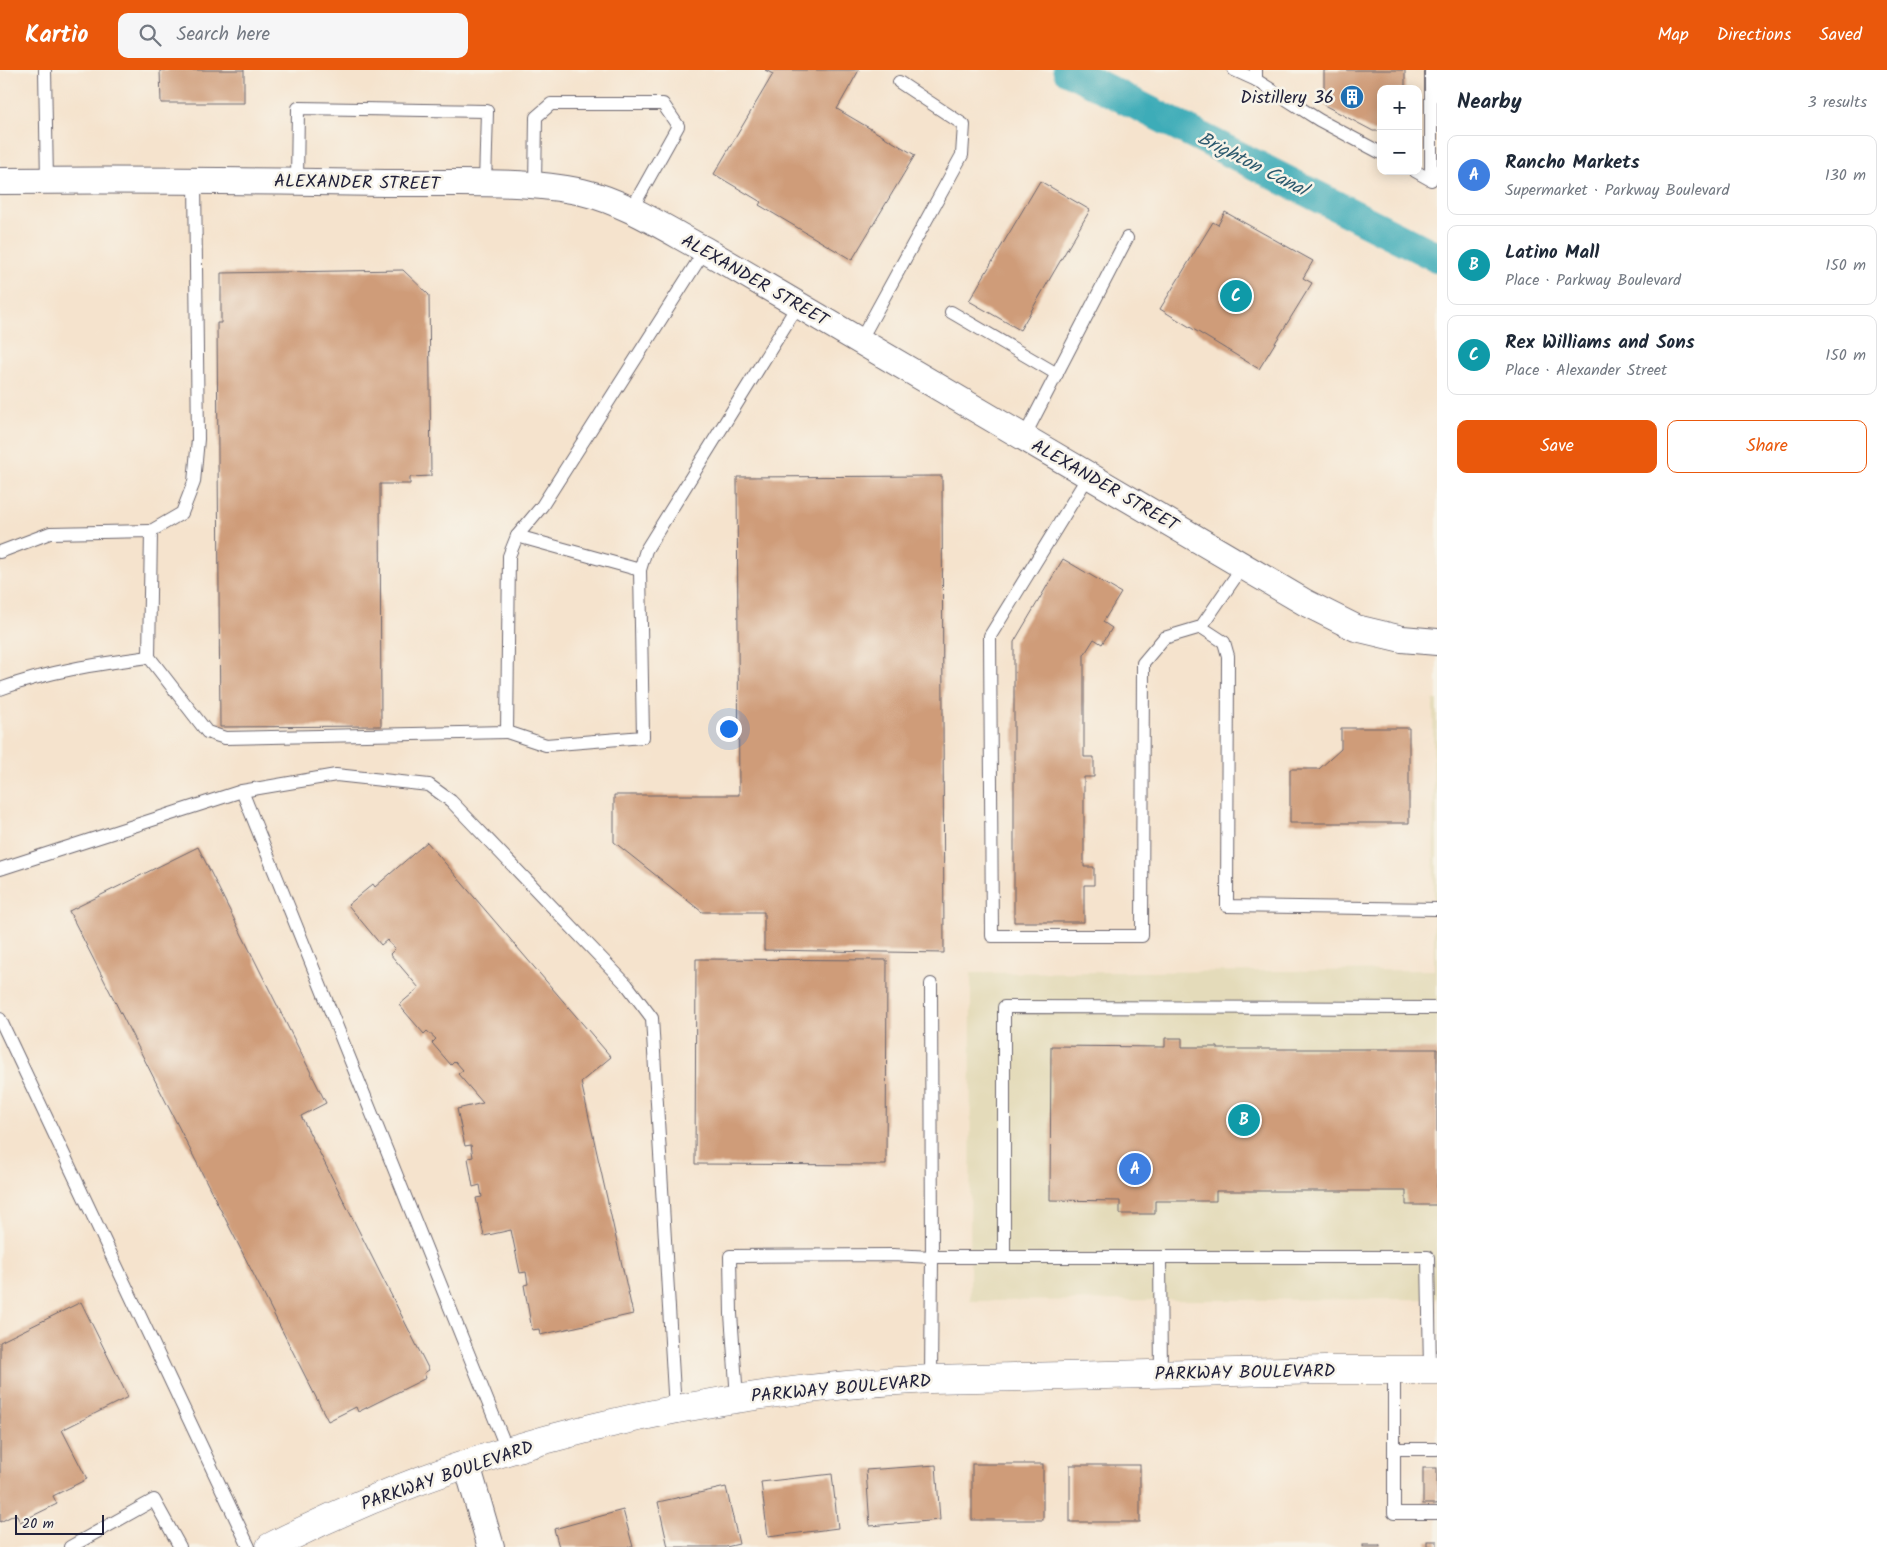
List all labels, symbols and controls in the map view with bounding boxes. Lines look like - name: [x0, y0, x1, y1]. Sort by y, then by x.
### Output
- search box: [118, 13, 468, 58]
- text: Kartio: [25, 16, 88, 55]
- text: Search here: [176, 20, 270, 50]
- icon: search: [136, 21, 164, 49]
- text: Map: [1657, 21, 1689, 50]
- text: Directions: [1717, 21, 1791, 50]
- text: Saved: [1819, 21, 1862, 50]
- place label: Distillery 36: [1240, 84, 1334, 113]
- building icon: Distillery 36: [1339, 84, 1365, 110]
- map controls: [1377, 85, 1422, 175]
- button: +: [1377, 85, 1422, 130]
- text: Nearby: [1457, 86, 1522, 119]
- text: 3 results: [1808, 90, 1867, 115]
- water label: Brighton Canal: [1192, 124, 1315, 207]
- button: −: [1377, 130, 1422, 175]
- text: Rancho Markets: [1505, 148, 1640, 178]
- text: A: [1469, 163, 1479, 188]
- text: 130 m: [1825, 163, 1866, 188]
- street label: ALEXANDER STREET: [274, 168, 442, 199]
- text: Supermarket · Parkway Boulevard: [1505, 178, 1729, 203]
- street label: ALEXANDER STREET: [675, 227, 835, 336]
- text: Latino Mall: [1505, 238, 1599, 268]
- text: B: [1469, 253, 1479, 278]
- text: 150 m: [1825, 253, 1866, 278]
- text: Place · Parkway Boulevard: [1505, 268, 1681, 293]
- pin: C: [1220, 277, 1252, 315]
- text: Rex Williams and Sons: [1505, 328, 1695, 358]
- text: C: [1469, 343, 1479, 368]
- text: 150 m: [1825, 343, 1866, 368]
- text: Place · Alexander Street: [1505, 358, 1667, 383]
- button: Save: [1457, 420, 1657, 473]
- button: Share: [1667, 420, 1867, 473]
- street label: ALEXANDER STREET: [1025, 432, 1185, 541]
- your location: [716, 716, 742, 742]
- pin: B: [1228, 1101, 1260, 1139]
- pin: A: [1119, 1150, 1151, 1188]
- street label: PARKWAY BOULEVARD: [1154, 1357, 1336, 1390]
- street label: PARKWAY BOULEVARD: [750, 1367, 933, 1412]
- street label: PARKWAY BOULEVARD: [357, 1433, 538, 1520]
- scale bar: [15, 1512, 104, 1535]
- text: 20 m: [22, 1513, 54, 1535]

